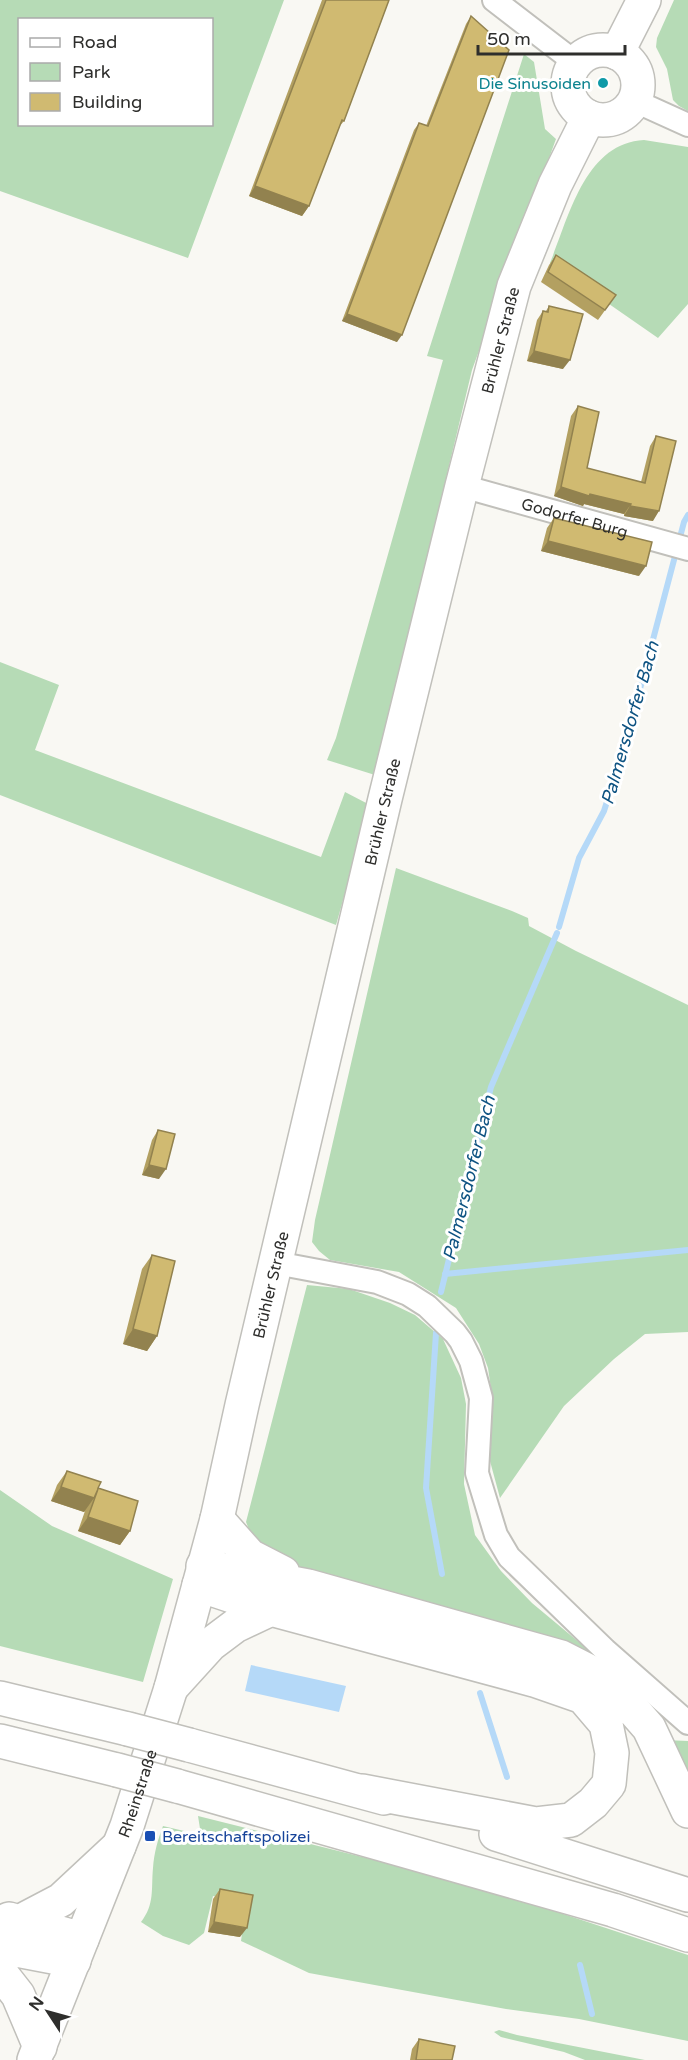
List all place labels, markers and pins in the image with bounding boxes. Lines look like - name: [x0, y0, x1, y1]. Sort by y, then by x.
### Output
- place label: Die Sinusoiden: [479, 74, 591, 94]
- marker: Die Sinusoiden: [596, 76, 610, 90]
- place label: Bereitschaftspolizei: [162, 1827, 310, 1847]
- marker: Bereitschaftspolizei: [143, 1829, 157, 1843]

